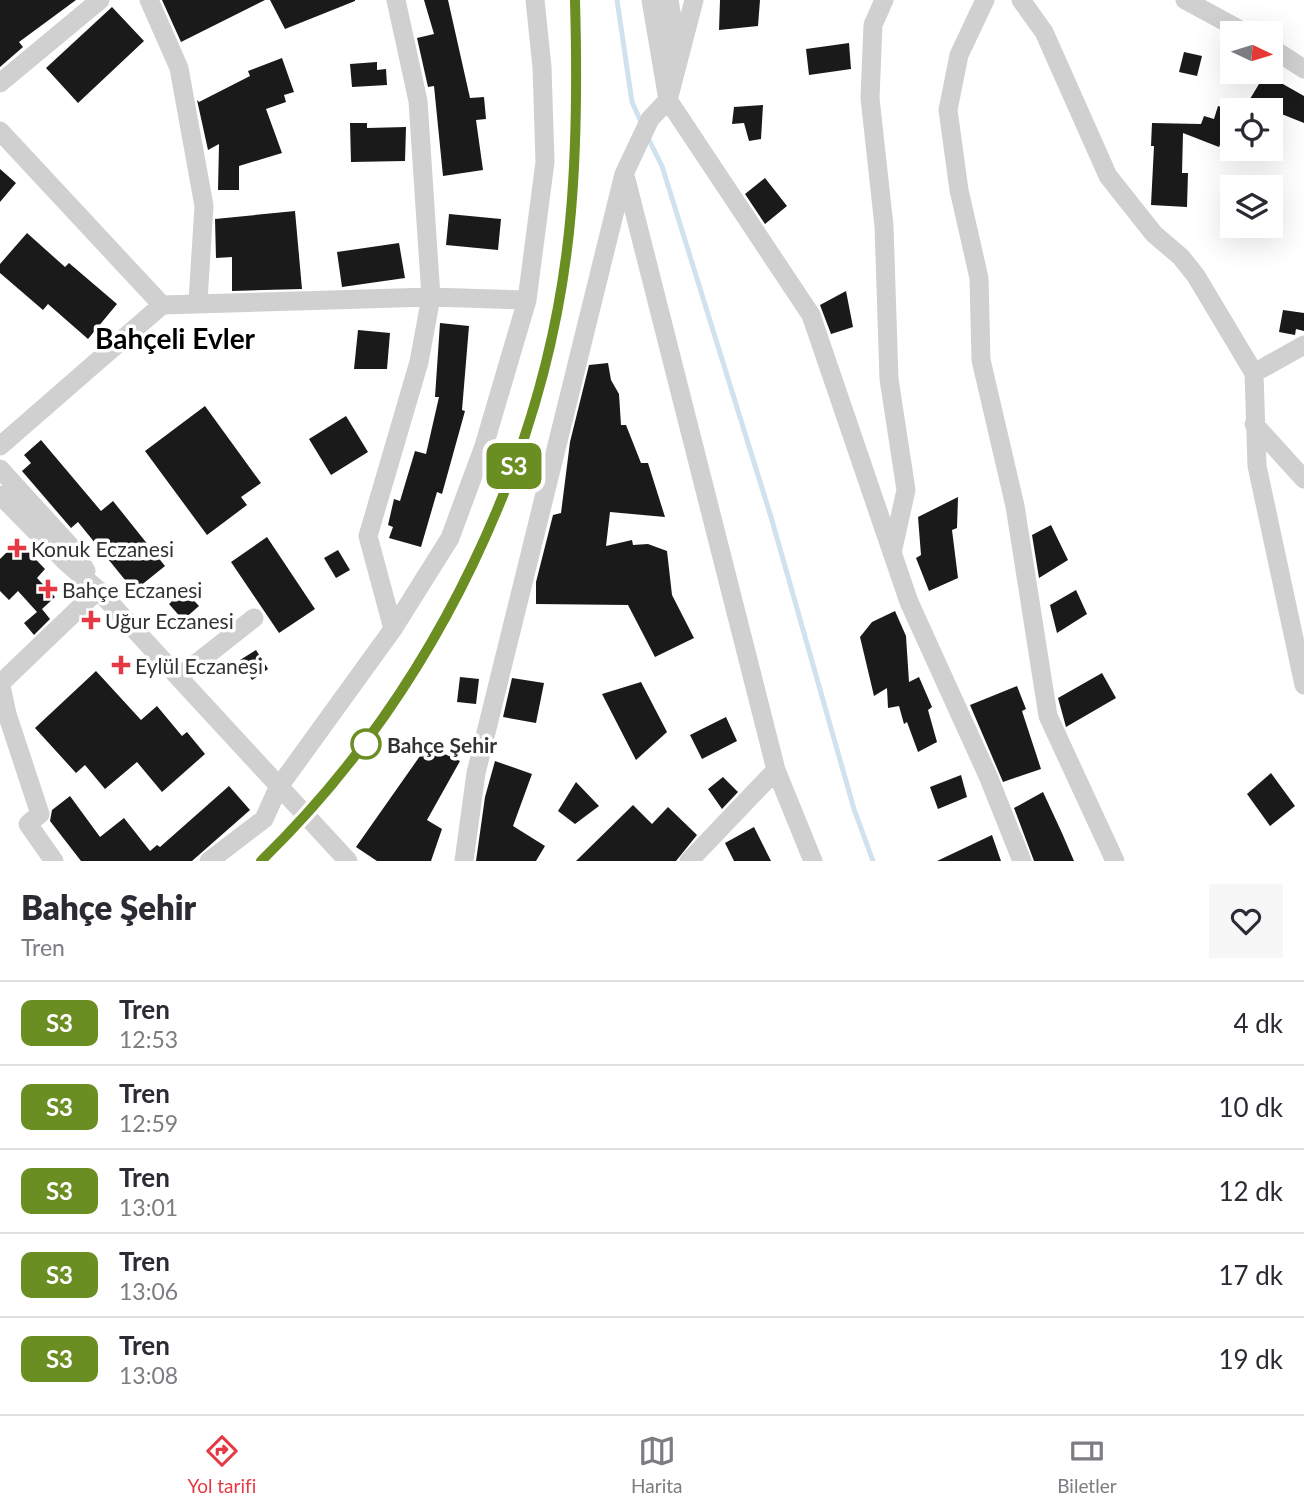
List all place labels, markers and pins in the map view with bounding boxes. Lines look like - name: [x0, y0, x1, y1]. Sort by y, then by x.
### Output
- place label: Konuk Eczanesi: [31, 536, 174, 561]
- marker: Konuk Eczanesi: [9, 540, 25, 556]
- place label: Bahçe Eczanesi: [62, 577, 202, 602]
- marker: Bahçe Eczanesi: [40, 581, 56, 597]
- place label: Uğur Eczanesi: [105, 608, 234, 633]
- marker: Uğur Eczanesi: [83, 612, 99, 628]
- place label: Eylül Eczanesi: [135, 653, 263, 678]
- marker: Eylül Eczanesi: [113, 657, 129, 673]
- marker: Bahçe Şehir: [351, 729, 381, 759]
- place label: Bahçe Şehir: [387, 732, 497, 757]

